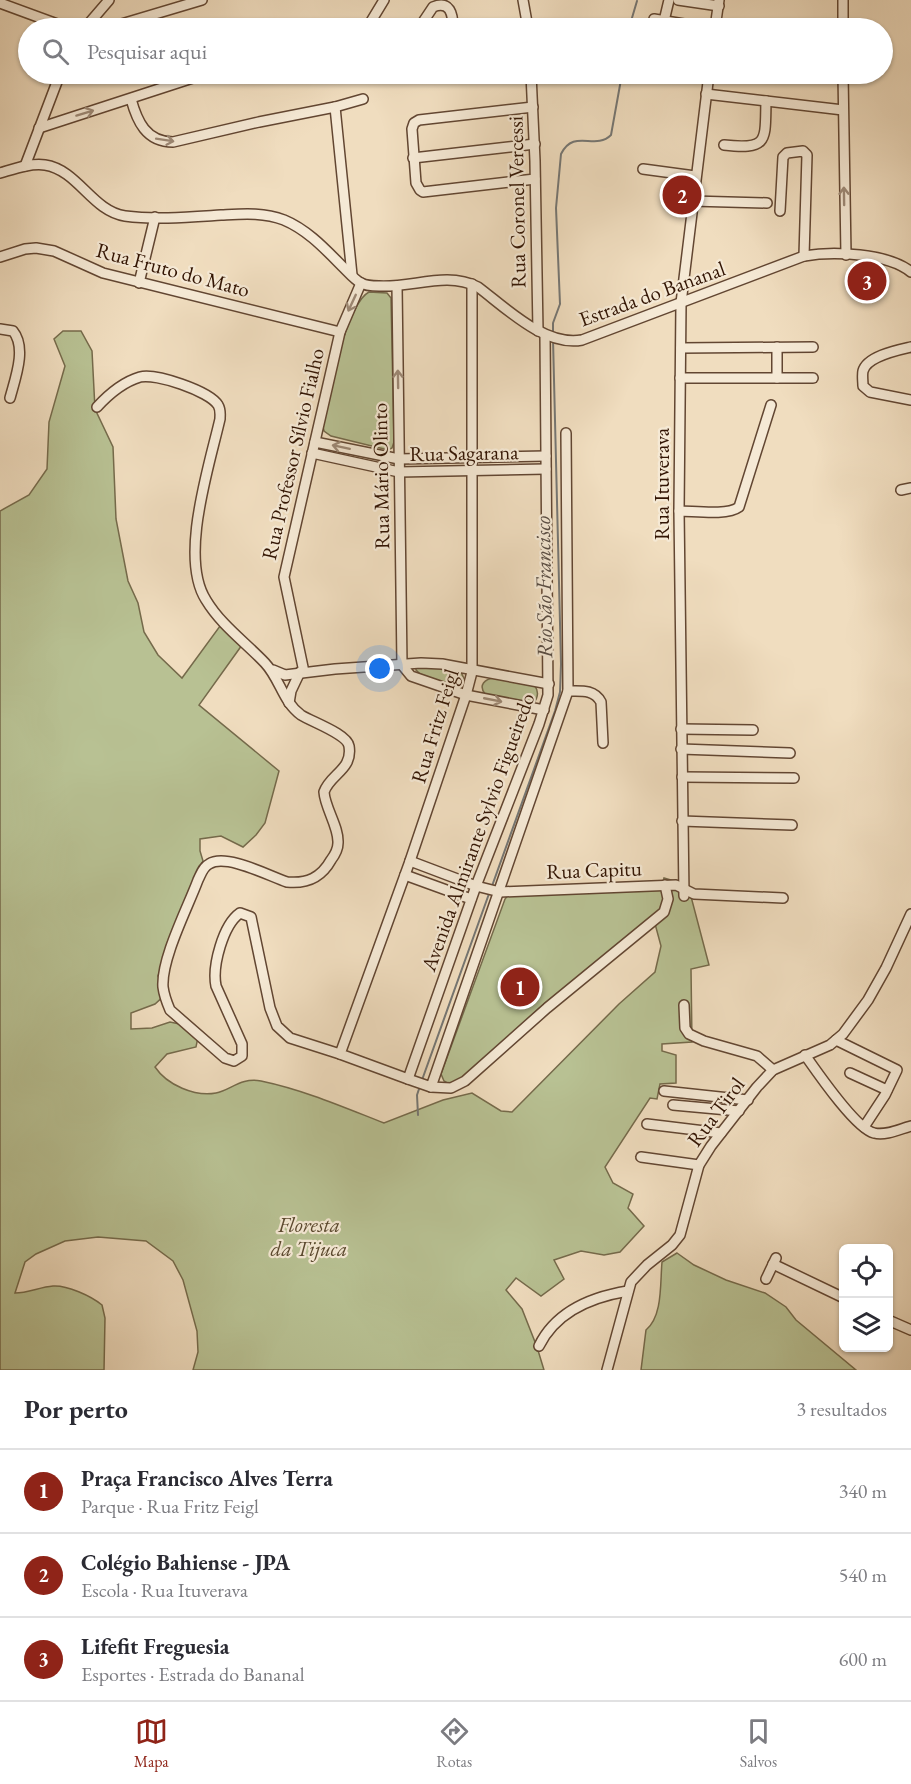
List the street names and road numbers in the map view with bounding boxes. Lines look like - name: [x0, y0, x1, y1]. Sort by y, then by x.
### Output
- street label: Rua Coronel Vercessi: [502, 116, 531, 288]
- street label: Rua Fruto do Mato: [93, 236, 253, 303]
- street label: Estrada do Bananal: [575, 255, 729, 333]
- street label: Rua Professor Sílvio Fialho: [255, 345, 330, 562]
- street label: Rua Mário Olinto: [366, 403, 395, 550]
- street label: Rua Ituverava: [648, 427, 675, 540]
- street label: Rua Sagarana: [409, 438, 519, 467]
- street label: Rua Fritz Feigl: [404, 666, 465, 786]
- street label: Avenida Almirante Sylvio Figueiredo: [414, 689, 541, 976]
- street label: Rua Capitu: [546, 854, 642, 885]
- street label: Rua Tirol: [681, 1072, 750, 1152]

